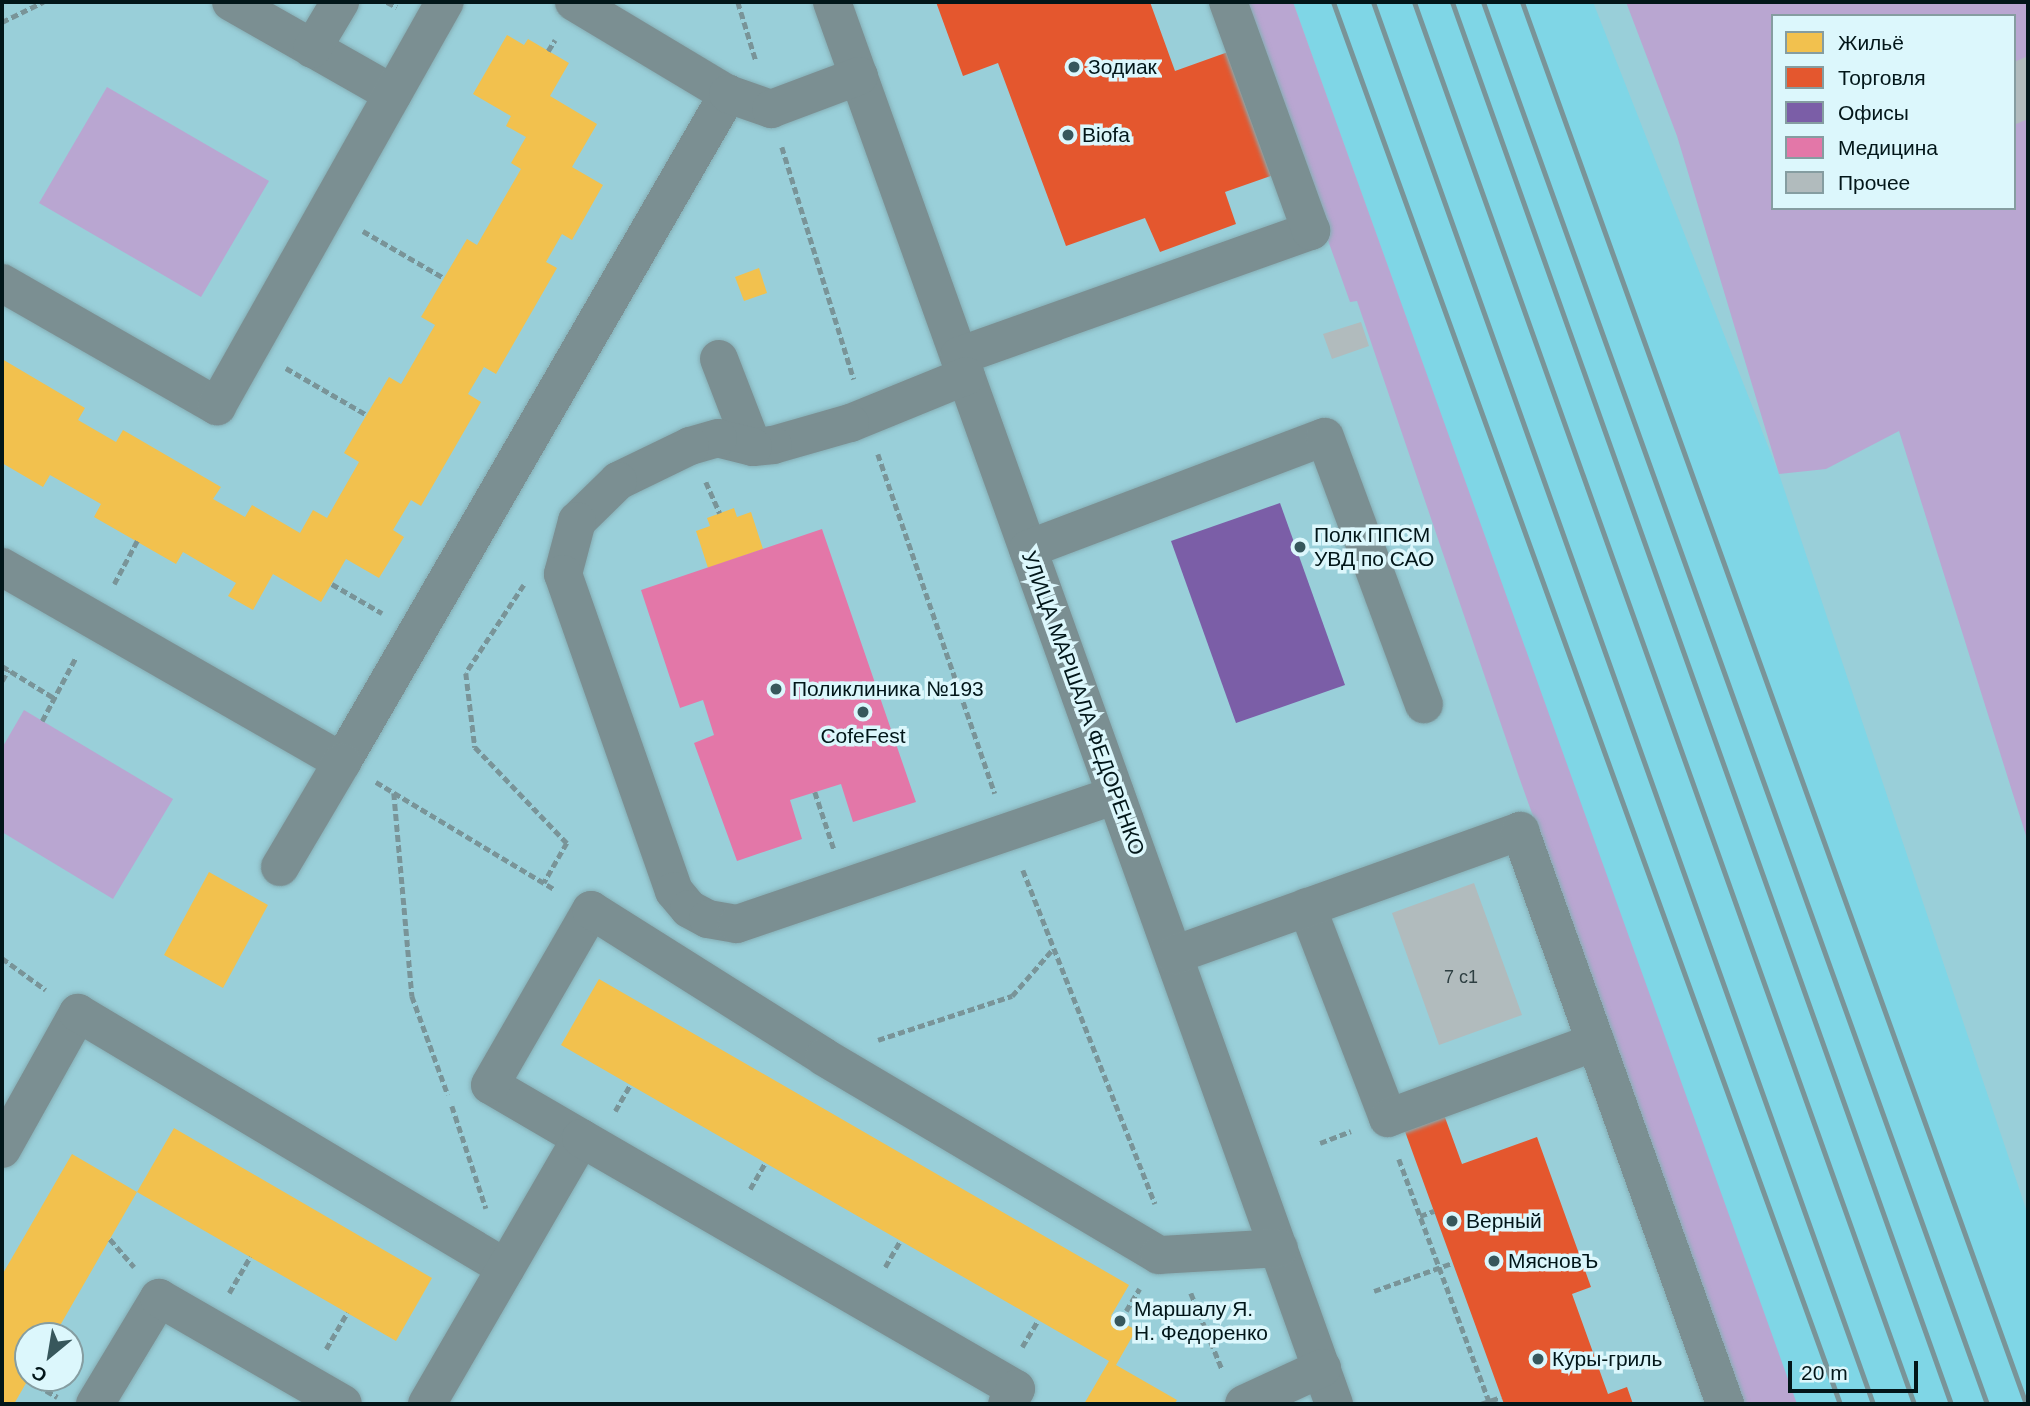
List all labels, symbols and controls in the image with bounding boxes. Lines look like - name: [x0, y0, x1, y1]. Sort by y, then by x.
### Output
- legend: [1771, 14, 2016, 210]
- text: Жильё: [1838, 31, 1904, 54]
- place label: Зодиак: [1088, 54, 1157, 80]
- marker: Зодиак: [1066, 59, 1082, 75]
- text: Торговля: [1838, 66, 1926, 89]
- text: Офисы: [1838, 101, 1909, 124]
- place label: Biofa: [1082, 122, 1130, 148]
- marker: Biofa: [1060, 127, 1076, 143]
- text: Медицина: [1838, 136, 1938, 159]
- text: Прочее: [1838, 171, 1910, 194]
- place label: Полк ППСМ УВД по САО: [1314, 522, 1434, 572]
- marker: Полк ППСМ УВД по САО: [1292, 539, 1308, 555]
- street label: УЛИЦА МАРШАЛА ФЕДОРЕНКО: [1016, 548, 1150, 858]
- place label: Поликлиника №193: [792, 676, 984, 702]
- marker: Поликлиника №193: [766, 679, 786, 699]
- marker: CofeFest: [855, 704, 871, 720]
- place label: CofeFest: [820, 723, 906, 749]
- house number: 7 с1: [1444, 966, 1478, 988]
- place label: Верный: [1466, 1208, 1542, 1234]
- marker: Верный: [1444, 1213, 1460, 1229]
- place label: МясновЪ: [1508, 1248, 1598, 1274]
- marker: МясновЪ: [1486, 1253, 1502, 1269]
- place label: Маршалу Я. Н. Федоренко: [1134, 1296, 1268, 1346]
- marker: Маршалу Я. Н. Федоренко: [1112, 1313, 1128, 1329]
- north arrow: [14, 1322, 84, 1392]
- place label: Куры-гриль: [1552, 1346, 1663, 1372]
- scale bar: [1792, 1346, 1922, 1390]
- marker: Куры-гриль: [1530, 1351, 1546, 1367]
- text: С: [28, 1361, 50, 1386]
- text: 20 m: [1801, 1361, 1848, 1384]

